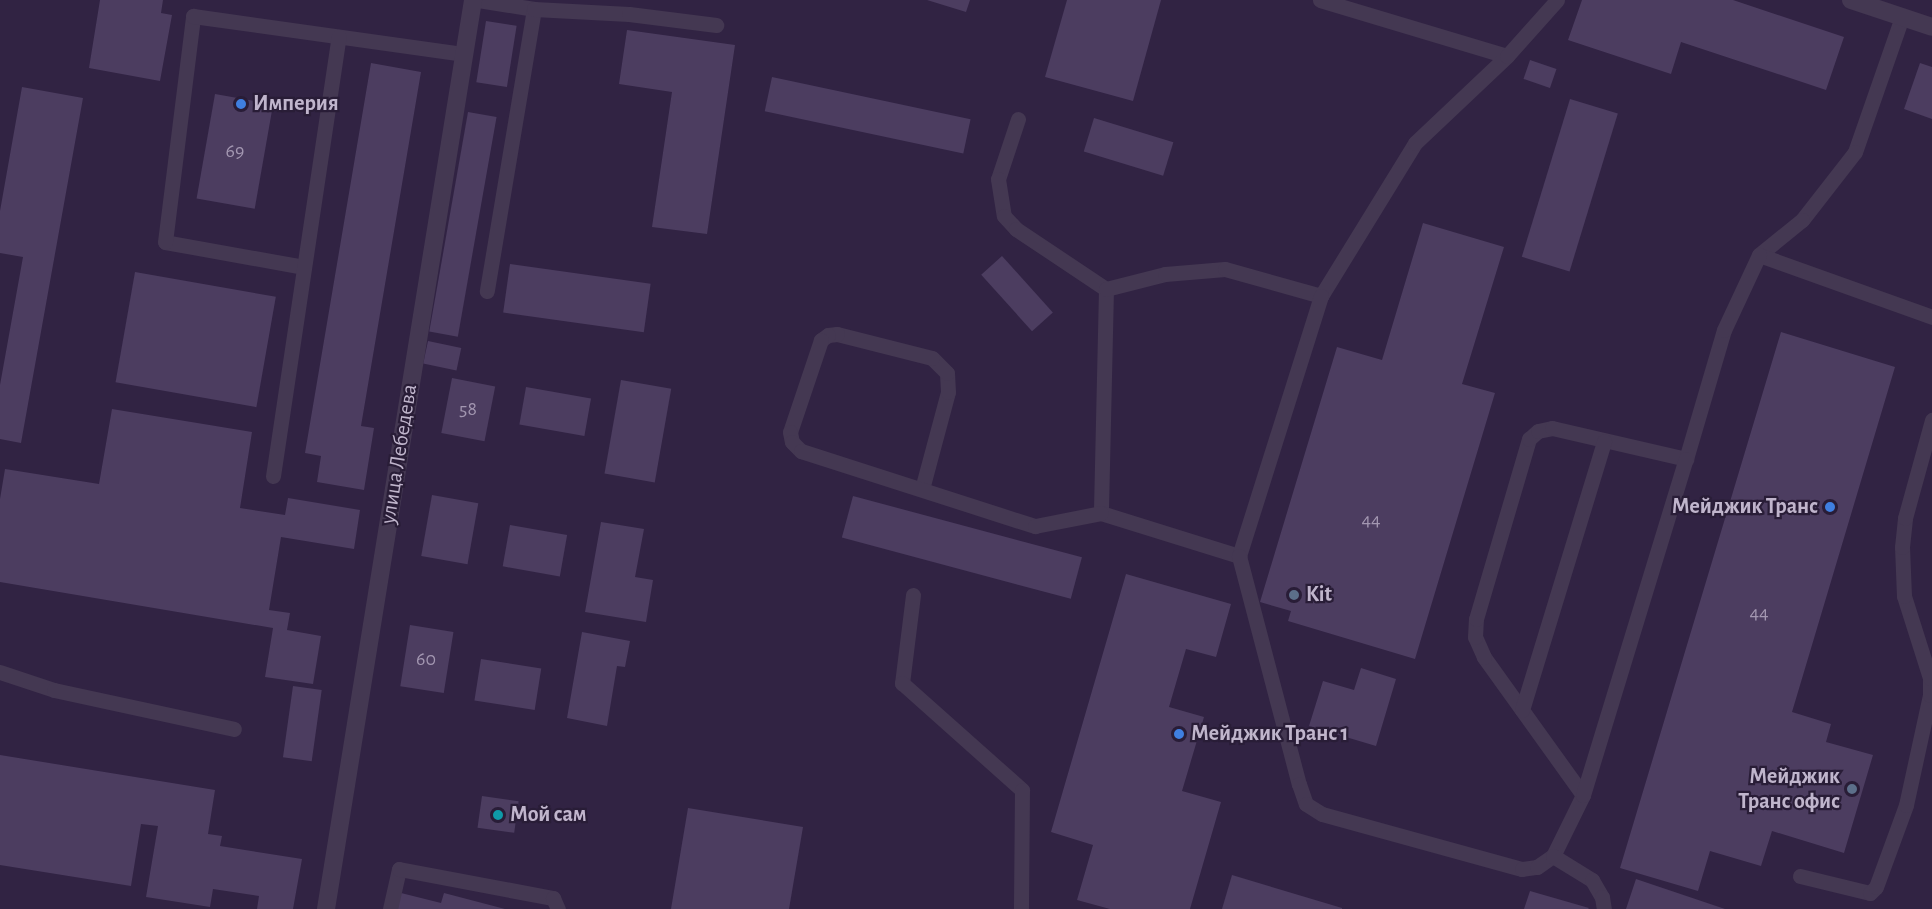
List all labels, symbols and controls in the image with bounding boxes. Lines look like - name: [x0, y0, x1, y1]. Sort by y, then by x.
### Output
- place label: Империя: [253, 91, 339, 117]
- marker: Империя: [234, 97, 248, 111]
- house number: 69: [226, 139, 244, 163]
- street label: улица Лебедева: [375, 382, 423, 526]
- house number: 58: [459, 397, 477, 421]
- place label: Мейджик Транс: [1672, 494, 1818, 520]
- marker: Мейджик Транс: [1823, 500, 1837, 514]
- house number: 44: [1361, 508, 1381, 532]
- place label: Kit: [1306, 582, 1332, 608]
- marker: Kit: [1287, 588, 1301, 602]
- house number: 44: [1749, 601, 1769, 625]
- house number: 60: [416, 647, 436, 671]
- place label: Мейджик Транс 1: [1191, 721, 1349, 747]
- marker: Мейджик Транс 1: [1172, 727, 1186, 741]
- place label: Мейджик Транс офис: [1738, 763, 1840, 814]
- marker: Мейджик Транс офис: [1845, 782, 1859, 796]
- place label: Мой сам: [510, 802, 587, 828]
- marker: Мой сам: [491, 808, 505, 822]

